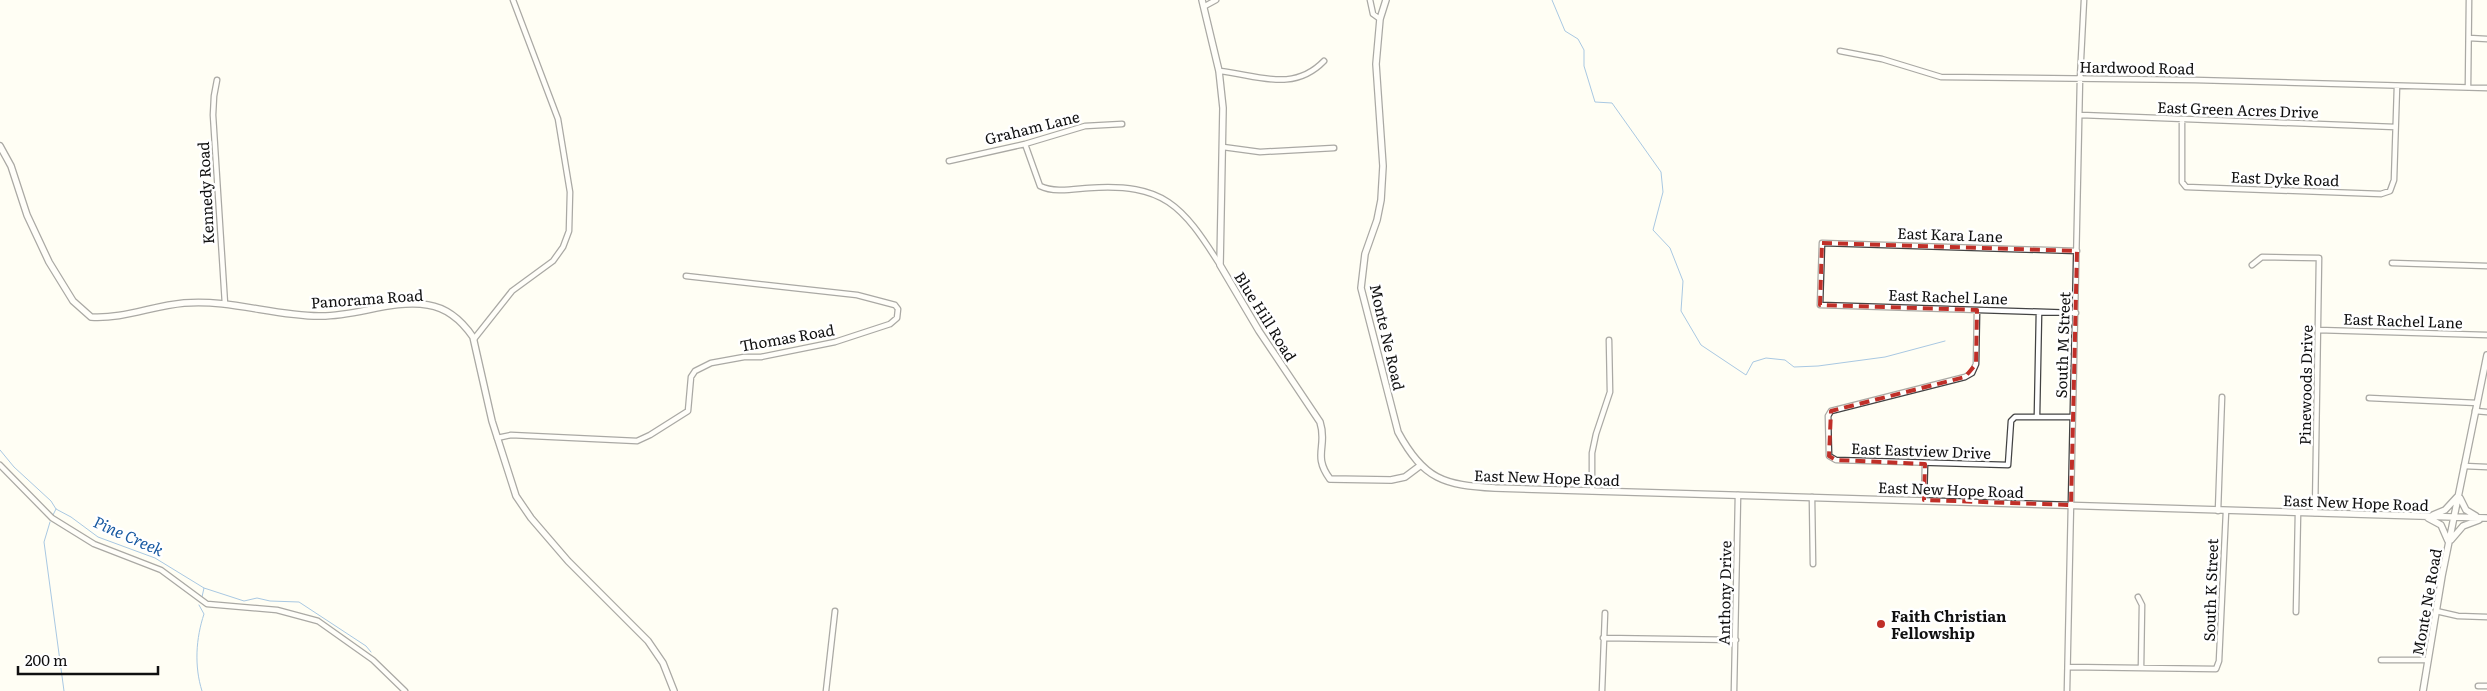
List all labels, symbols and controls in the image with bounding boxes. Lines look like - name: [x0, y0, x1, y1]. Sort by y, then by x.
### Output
- street label: Hardwood Road: [2079, 54, 2195, 80]
- street label: East Green Acres Drive: [2157, 95, 2319, 123]
- street label: Graham Lane: [982, 104, 1082, 150]
- street label: Kennedy Road: [191, 141, 219, 245]
- street label: East Dyke Road: [2230, 165, 2340, 191]
- street label: East Kara Lane: [1897, 221, 2003, 247]
- street label: Blue Hill Road: [1229, 267, 1303, 365]
- street label: Monte Ne Road: [1365, 282, 1411, 392]
- street label: East Rachel Lane: [1888, 282, 2008, 310]
- street label: Panorama Road: [310, 283, 424, 313]
- street label: South M Street: [2049, 291, 2075, 399]
- street label: East Rachel Lane: [2343, 306, 2463, 334]
- street label: Thomas Road: [738, 317, 836, 357]
- street label: Pinewoods Drive: [2292, 325, 2318, 445]
- street label: East Eastview Drive: [1851, 436, 1992, 464]
- street label: East New Hope Road: [1474, 463, 1620, 491]
- street label: East New Hope Road: [1878, 475, 2024, 503]
- street label: East New Hope Road: [2283, 488, 2429, 516]
- water label: Pine Creek: [90, 509, 168, 561]
- street label: South K Street: [2197, 538, 2223, 642]
- street label: Anthony Drive: [1712, 540, 1736, 646]
- street label: Monte Ne Road: [2405, 547, 2447, 657]
- place label: Faith Christian Fellowship: [1891, 604, 2007, 644]
- marker: Faith Christian Fellowship: [1875, 618, 1887, 630]
- scale bar: [18, 644, 158, 676]
- text: 200 m: [25, 648, 68, 671]

